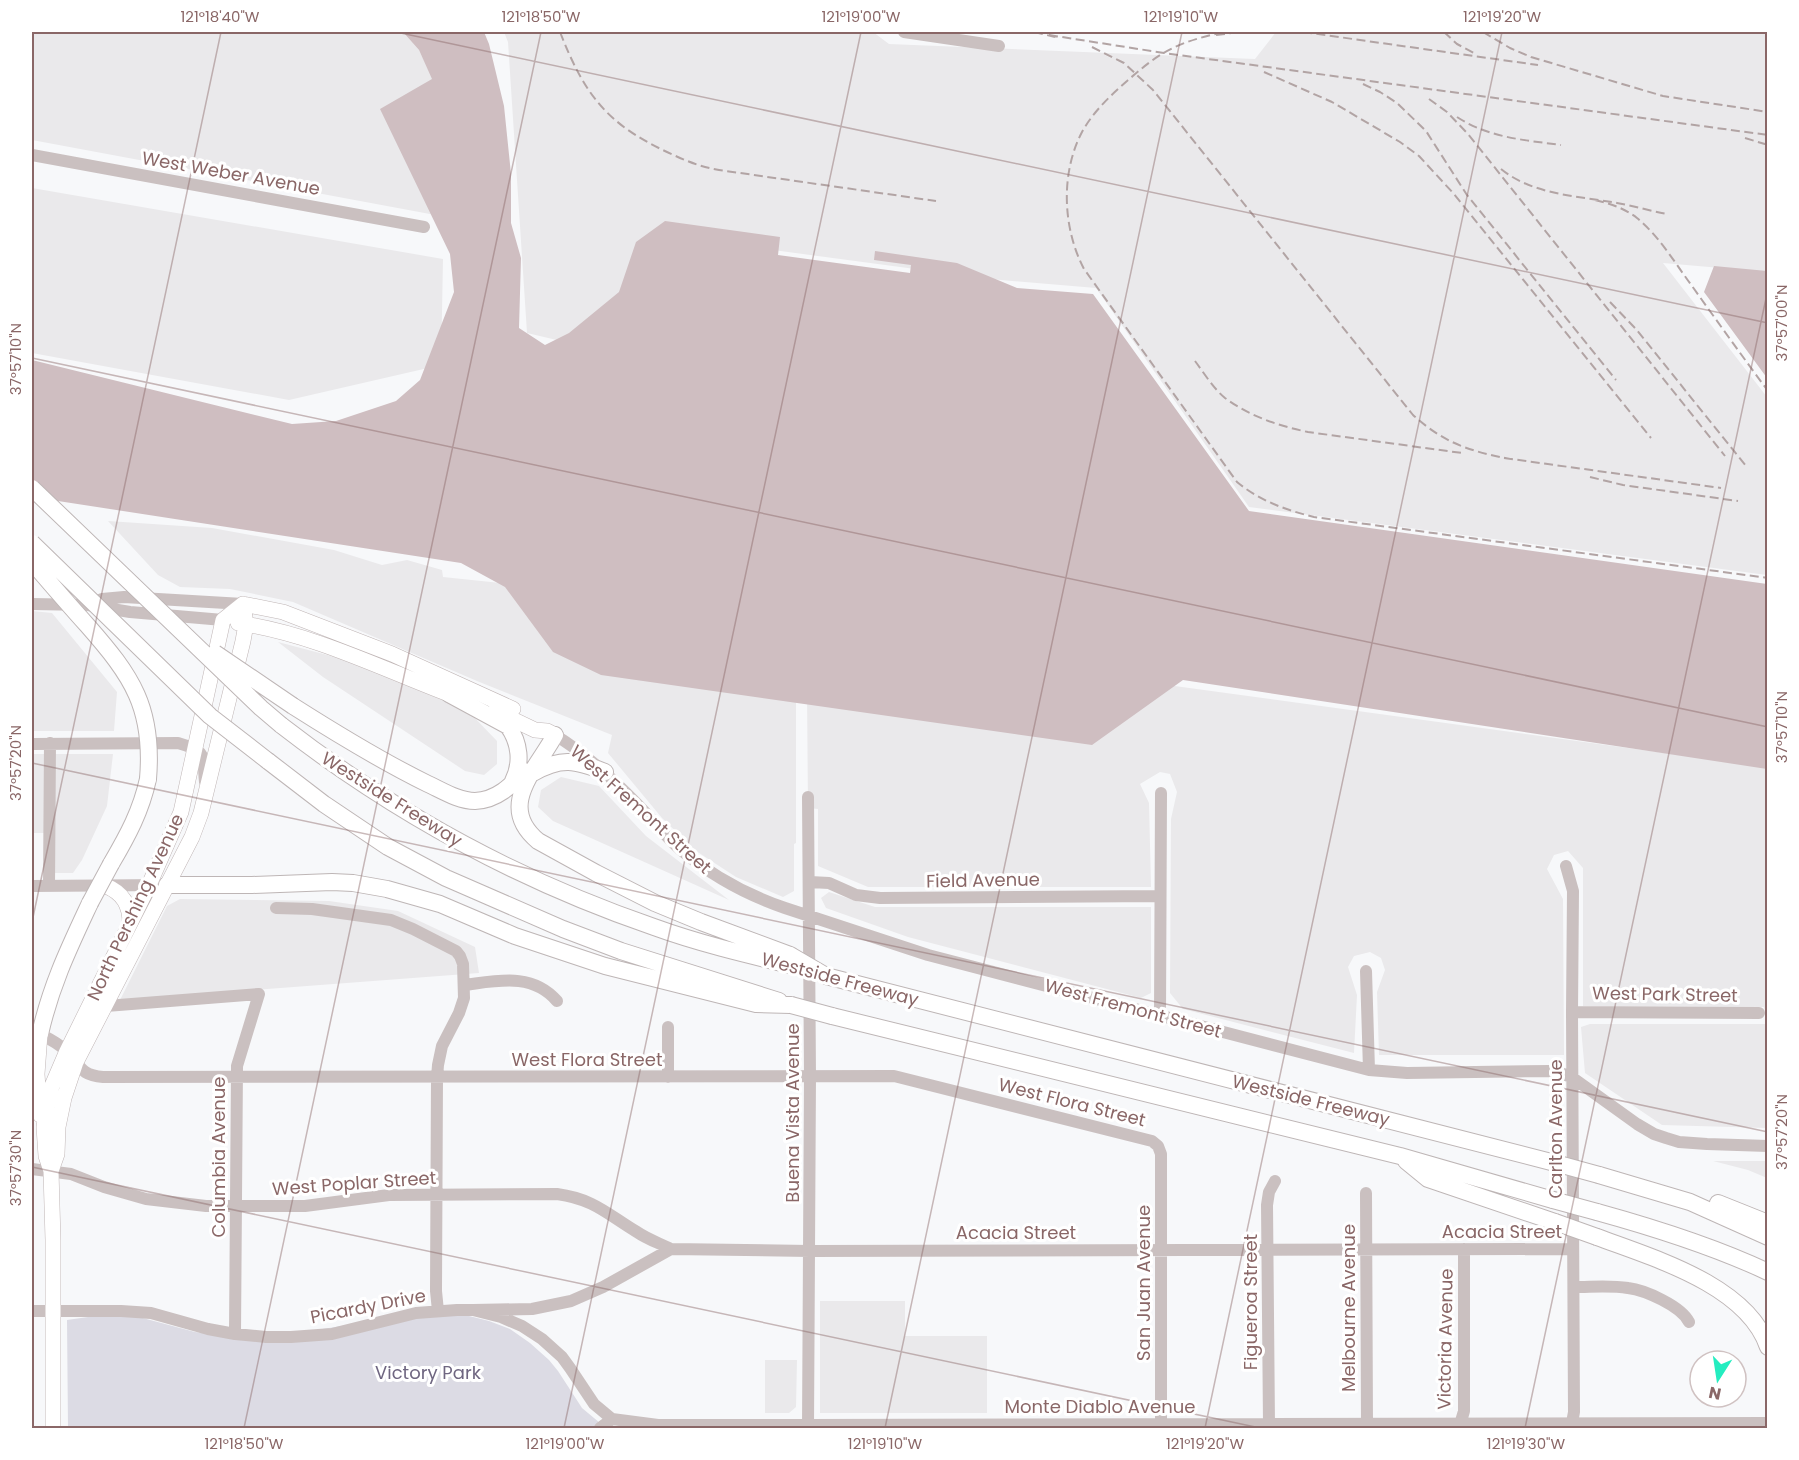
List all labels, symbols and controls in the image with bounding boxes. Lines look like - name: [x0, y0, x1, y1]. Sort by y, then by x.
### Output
- text: 121°18'40"W: [181, 6, 260, 27]
- text: 121°18'50"W: [502, 6, 581, 27]
- text: 121°19'00"W: [822, 6, 901, 27]
- text: 121°19'10"W: [1144, 6, 1218, 27]
- text: 121°19'20"W: [1463, 6, 1541, 27]
- street label: West Weber Avenue: [140, 145, 322, 201]
- text: 37°57'00"N: [1771, 285, 1792, 361]
- text: 37°57'10"N: [5, 323, 26, 395]
- text: 37°57'10"N: [1771, 691, 1792, 763]
- text: 37°57'20"N: [5, 725, 26, 801]
- street label: West Fremont Street: [565, 739, 717, 879]
- street label: Westside Freeway: [317, 746, 467, 852]
- street label: North Pershing Avenue: [81, 810, 189, 1004]
- street label: Field Avenue: [926, 867, 1040, 893]
- street label: Westside Freeway: [759, 946, 921, 1012]
- street label: West Fremont Street: [1042, 972, 1224, 1044]
- street label: West Park Street: [1592, 980, 1738, 1008]
- street label: Buena Vista Avenue: [780, 1023, 805, 1203]
- street label: West Flora Street: [512, 1047, 662, 1072]
- street label: Carlton Avenue: [1543, 1059, 1568, 1199]
- street label: Westside Freeway: [1229, 1068, 1393, 1132]
- street label: West Flora Street: [996, 1072, 1148, 1132]
- street label: Columbia Avenue: [206, 1076, 231, 1238]
- text: 37°57'20"N: [1771, 1094, 1792, 1170]
- text: 37°57'30"N: [5, 1130, 26, 1206]
- street label: West Poplar Street: [271, 1165, 437, 1201]
- street label: San Juan Avenue: [1131, 1205, 1156, 1361]
- street label: Acacia Street: [1442, 1219, 1562, 1244]
- street label: Acacia Street: [956, 1220, 1076, 1245]
- street label: Melbourne Avenue: [1336, 1224, 1361, 1392]
- street label: Figueroa Street: [1238, 1234, 1263, 1370]
- street label: Victoria Avenue: [1431, 1268, 1459, 1410]
- street label: Picardy Drive: [308, 1283, 428, 1329]
- north arrow: [1688, 1349, 1748, 1409]
- park label: Victory Park: [375, 1360, 482, 1385]
- text: N: [1707, 1381, 1723, 1406]
- street label: Monte Diablo Avenue: [1005, 1394, 1195, 1419]
- text: 121°18'50"W: [205, 1433, 284, 1454]
- text: 121°19'00"W: [526, 1433, 605, 1454]
- text: 121°19'10"W: [848, 1433, 922, 1454]
- text: 121°19'20"W: [1166, 1433, 1244, 1454]
- text: 121°19'30"W: [1487, 1433, 1565, 1454]

